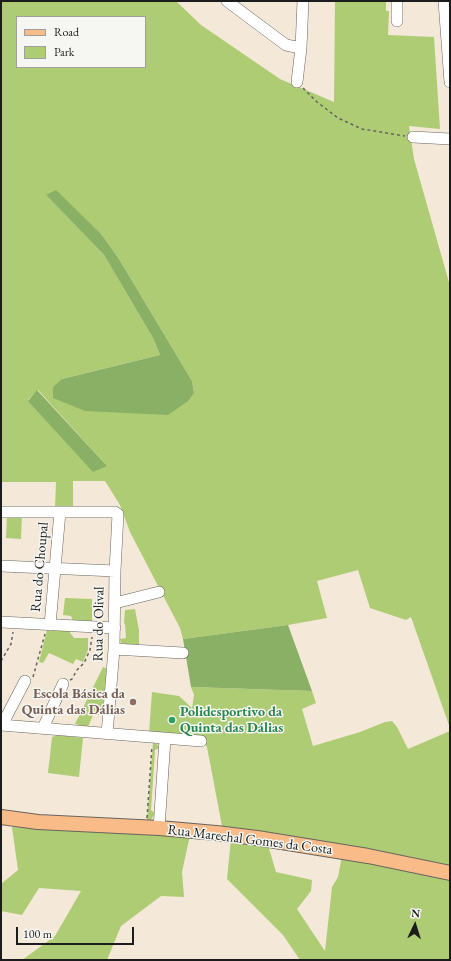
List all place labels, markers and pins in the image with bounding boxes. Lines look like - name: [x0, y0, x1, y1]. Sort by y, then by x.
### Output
- place label: Escola Básica da Quinta das Dálias: [22, 686, 125, 718]
- marker: Escola Básica da Quinta das Dálias: [128, 697, 138, 707]
- place label: Polidesportivo da Quinta das Dálias: [180, 704, 283, 736]
- marker: Polidesportivo da Quinta das Dálias: [167, 715, 177, 725]

